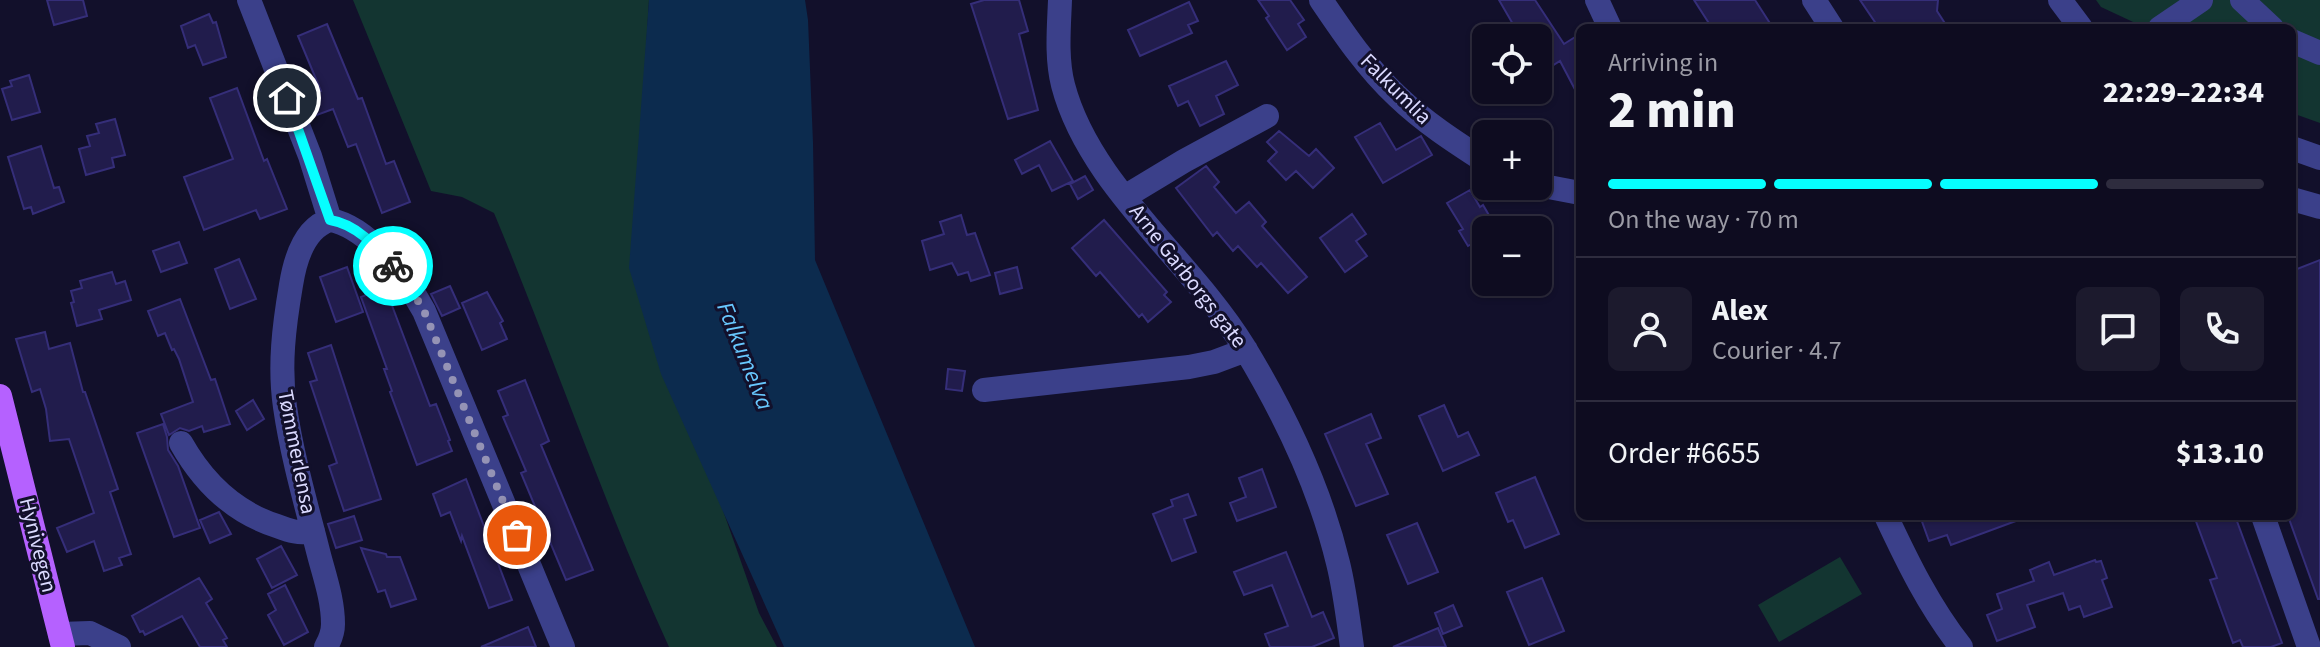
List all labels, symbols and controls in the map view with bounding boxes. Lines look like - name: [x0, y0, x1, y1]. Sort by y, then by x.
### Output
- map controls: [1472, 24, 1552, 296]
- button: locate: [1472, 24, 1552, 104]
- text: Arriving in: [1608, 44, 1718, 81]
- street label: Falkumlia: [1353, 46, 1439, 132]
- pin: [253, 64, 321, 132]
- text: 22:29–22:34: [2103, 71, 2264, 114]
- text: 2 min: [1608, 74, 1736, 148]
- icon: home: [265, 76, 309, 120]
- button: +: [1472, 120, 1552, 200]
- street label: Arne Garborgs gate: [1122, 197, 1255, 355]
- text: On the way · 70 m: [1608, 201, 1799, 238]
- button: −: [1472, 216, 1552, 296]
- courier: [353, 226, 433, 306]
- icon: bike: [371, 244, 415, 288]
- button: person: [1608, 287, 1692, 371]
- button: chat: [2076, 287, 2160, 371]
- button: phone: [2180, 287, 2264, 371]
- text: Alex: [1712, 289, 1768, 332]
- water label: Falkumelva: [707, 297, 783, 415]
- text: Courier · 4.7: [1712, 332, 1842, 369]
- street label: Tømmerlensa: [269, 387, 325, 517]
- text: Order #6655: [1608, 432, 1761, 475]
- text: $13.10: [2176, 432, 2264, 475]
- street label: Hynivegen: [11, 494, 65, 596]
- pin: [483, 501, 551, 569]
- icon: bag: [495, 513, 539, 557]

